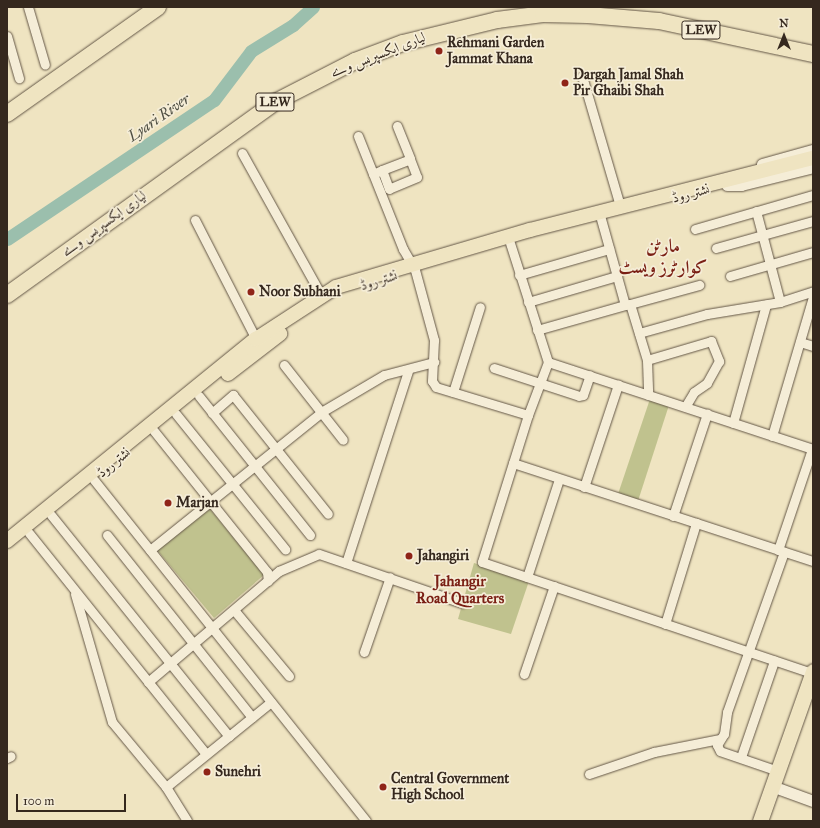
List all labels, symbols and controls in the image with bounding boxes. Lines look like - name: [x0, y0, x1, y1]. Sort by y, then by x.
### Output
- north arrow: [764, 16, 804, 56]
- text: N: [779, 17, 789, 30]
- road number: LEW: [681, 19, 721, 41]
- street label: لیاری ایکسپریس وے: [328, 29, 428, 81]
- place label: Rehmani Garden Jammat Khana: [447, 35, 544, 68]
- marker: Rehmani Garden Jammat Khana: [434, 46, 444, 56]
- place label: Dargah Jamal Shah Pir Ghaibi Shah: [573, 67, 684, 100]
- marker: Dargah Jamal Shah Pir Ghaibi Shah: [560, 78, 570, 88]
- water label: Lyari River: [125, 90, 193, 146]
- road number: LEW: [255, 91, 295, 113]
- street label: نشتر روڈ: [670, 181, 712, 207]
- street label: لیاری ایکسپریس وے: [58, 188, 150, 260]
- district label: مارٹن کوارٹرز ویسٹ: [619, 236, 707, 278]
- street label: نشتر روڈ: [358, 267, 400, 295]
- place label: Noor Subhani: [259, 284, 341, 300]
- marker: Noor Subhani: [246, 287, 256, 297]
- street label: نشتر روڈ: [94, 444, 134, 482]
- place label: Marjan: [176, 495, 218, 511]
- marker: Marjan: [163, 498, 173, 508]
- place label: Jahangiri: [417, 548, 469, 564]
- marker: Jahangiri: [404, 551, 414, 561]
- district label: Jahangir Road Quarters: [416, 572, 504, 607]
- place label: Sunehri: [215, 764, 261, 780]
- marker: Sunehri: [202, 767, 212, 777]
- place label: Central Government High School: [391, 771, 509, 804]
- marker: Central Government High School: [378, 782, 388, 792]
- scale bar: [18, 786, 128, 812]
- text: 100 m: [23, 794, 54, 808]

